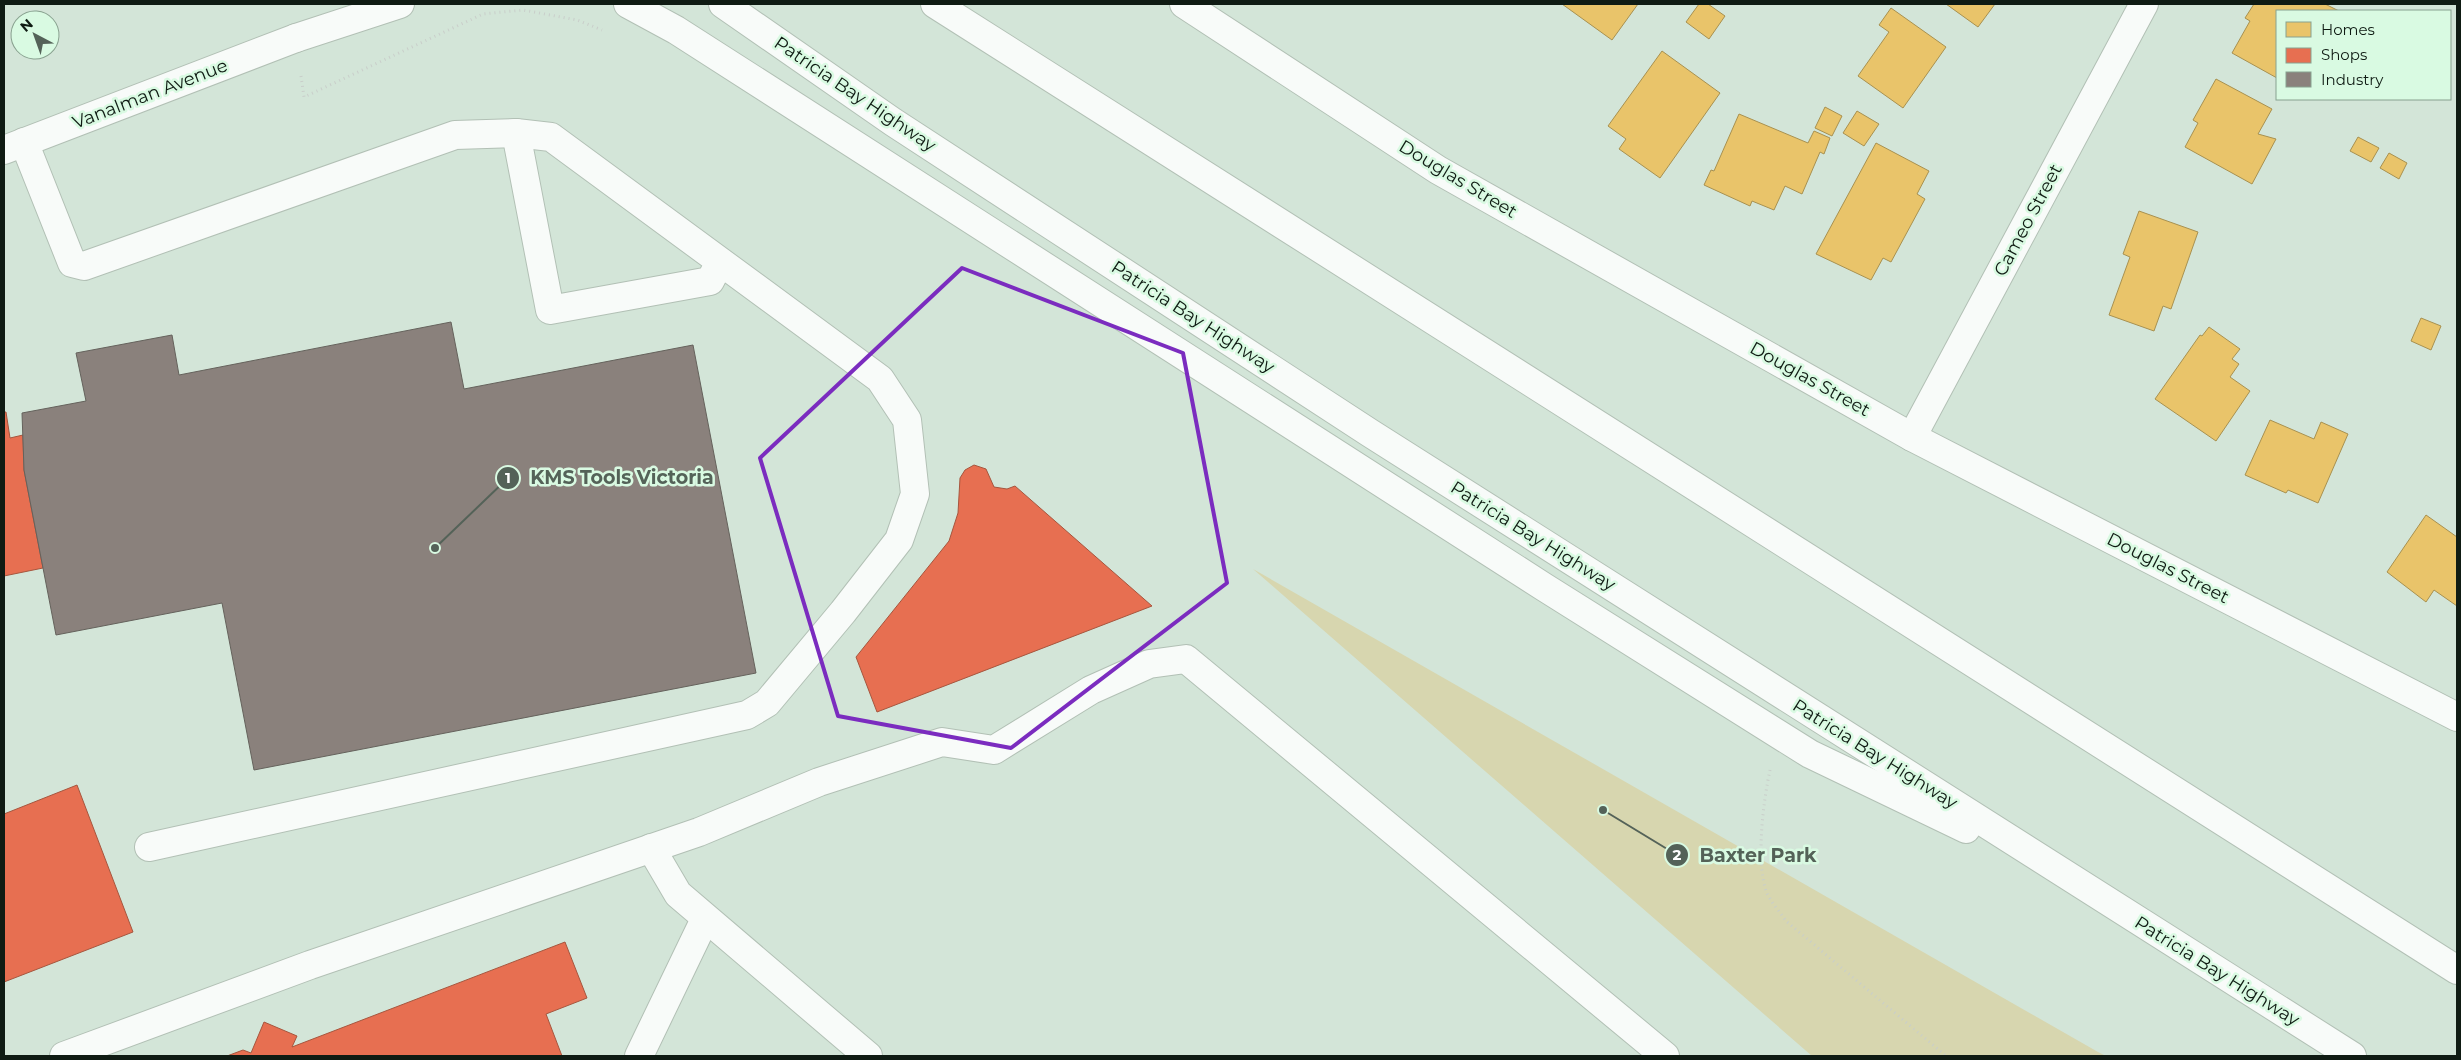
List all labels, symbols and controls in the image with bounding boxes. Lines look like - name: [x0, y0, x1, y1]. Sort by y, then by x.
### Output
- north arrow: [10, 10, 60, 60]
- legend: [2276, 10, 2451, 100]
- text: N: [16, 15, 37, 36]
- text: Homes: [2321, 20, 2375, 39]
- street label: Patricia Bay Highway: [770, 32, 940, 156]
- text: Shops: [2321, 45, 2367, 64]
- street label: Vanalman Avenue: [69, 54, 231, 134]
- text: Industry: [2321, 70, 2384, 89]
- street label: Douglas Street: [1395, 135, 1521, 223]
- street label: Cameo Street: [1989, 160, 2067, 280]
- street label: Patricia Bay Highway: [1107, 256, 1279, 378]
- street label: Douglas Street: [1746, 337, 1874, 421]
- callout: KMS Tools Victoria: [495, 461, 724, 495]
- text: KMS Tools Victoria: [530, 466, 714, 489]
- text: 1: [505, 468, 511, 487]
- street label: Patricia Bay Highway: [1446, 476, 1620, 596]
- street label: Douglas Street: [2103, 528, 2233, 608]
- street label: Patricia Bay Highway: [1788, 694, 1962, 814]
- callout: Baxter Park: [1665, 838, 1826, 872]
- text: Baxter Park: [1700, 844, 1817, 867]
- text: 2: [1673, 845, 1682, 864]
- street label: Patricia Bay Highway: [2130, 911, 2304, 1031]

